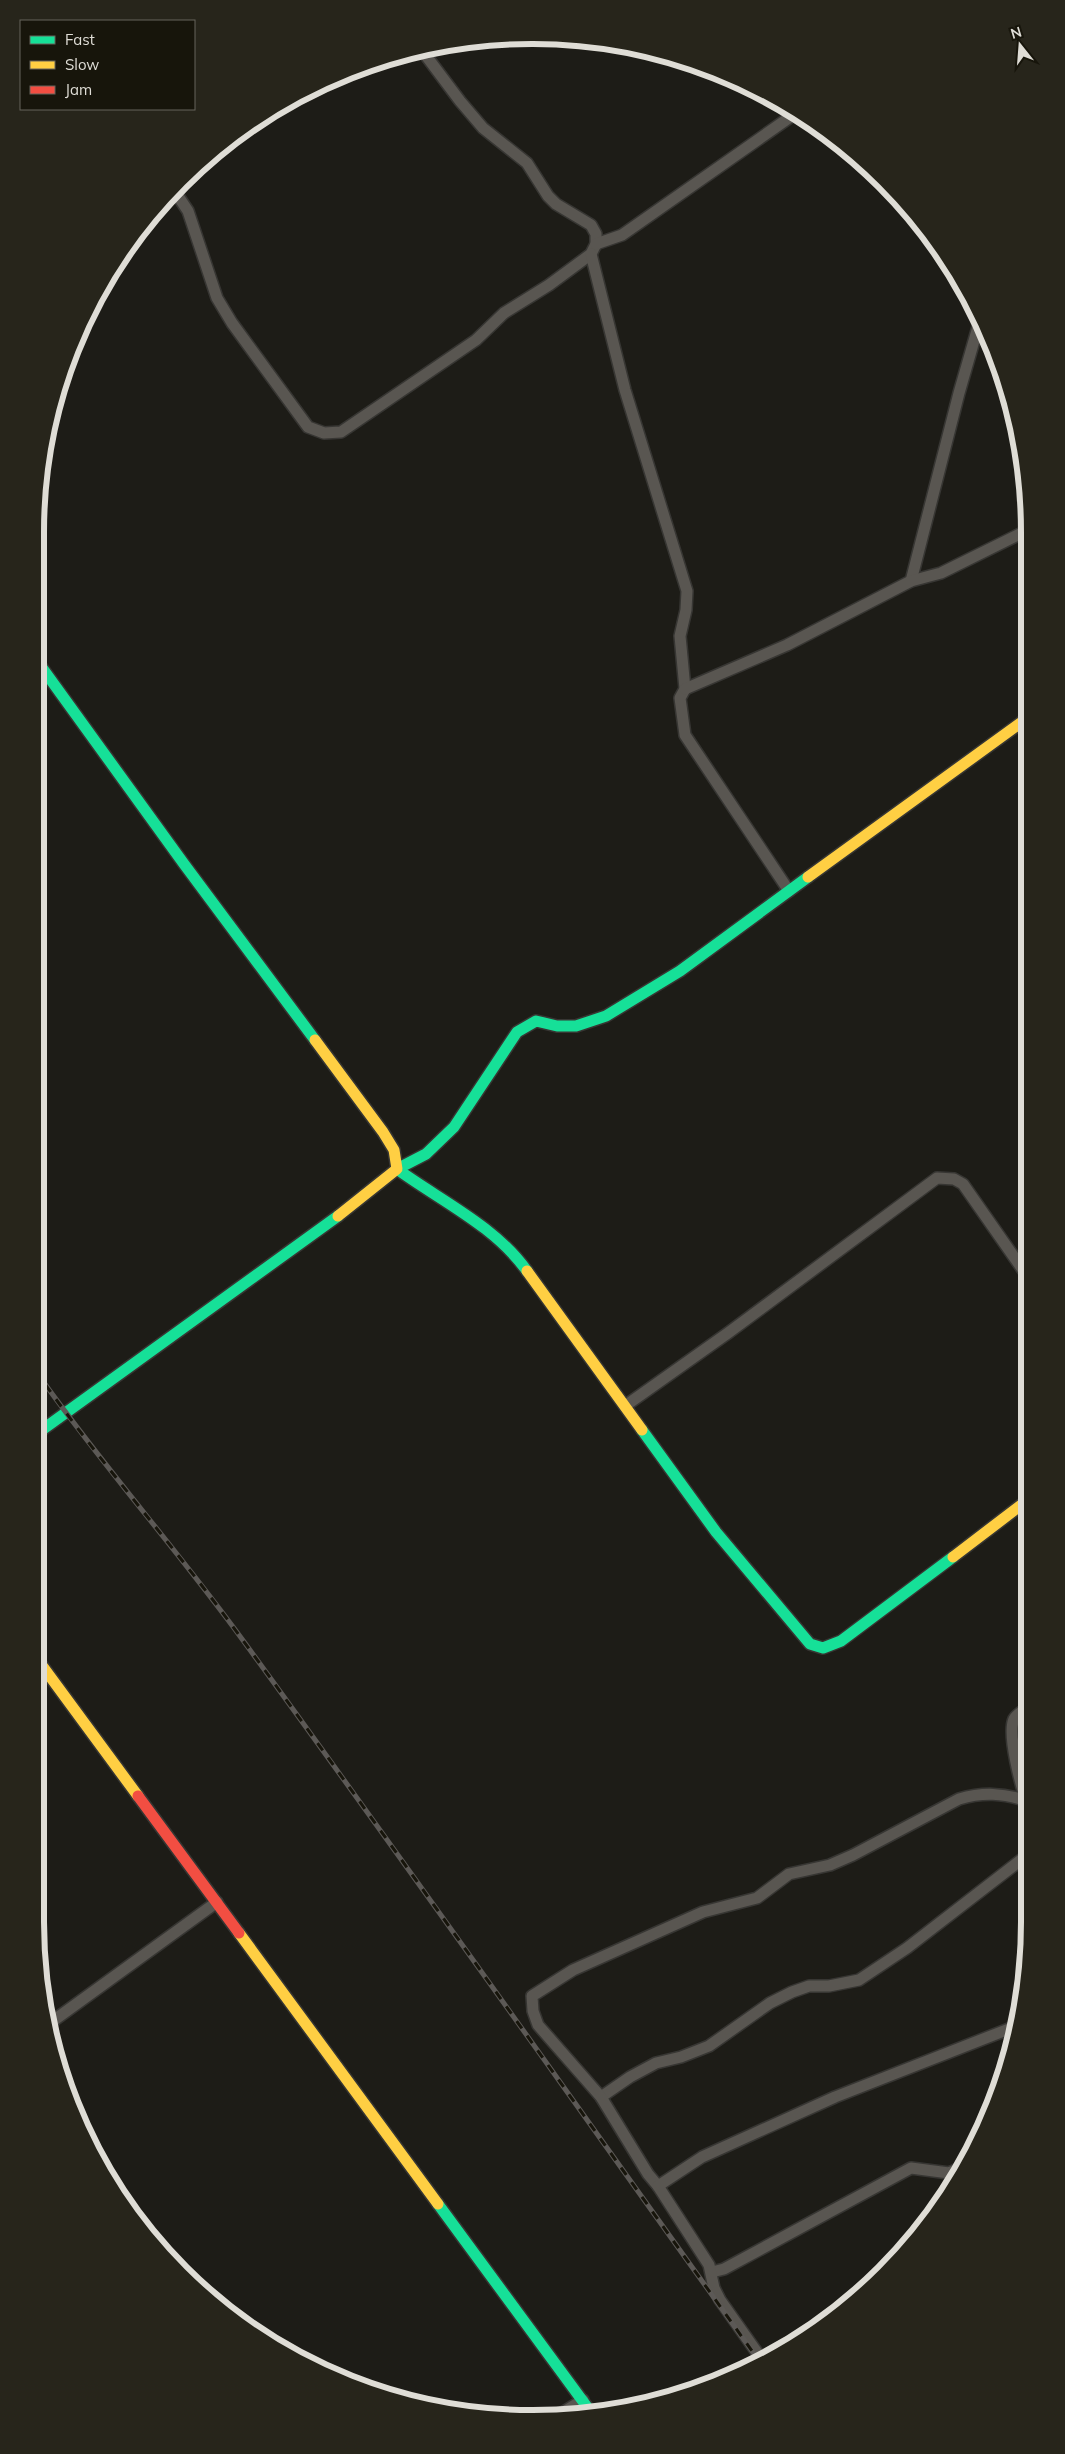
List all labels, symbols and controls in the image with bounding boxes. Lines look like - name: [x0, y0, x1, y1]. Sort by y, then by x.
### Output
- legend: [20, 20, 195, 110]
- north arrow: [995, 20, 1045, 70]
- text: N: [1009, 22, 1024, 43]
- text: Fast: [65, 30, 95, 49]
- text: Slow: [65, 55, 99, 74]
- text: Jam: [65, 80, 92, 99]

